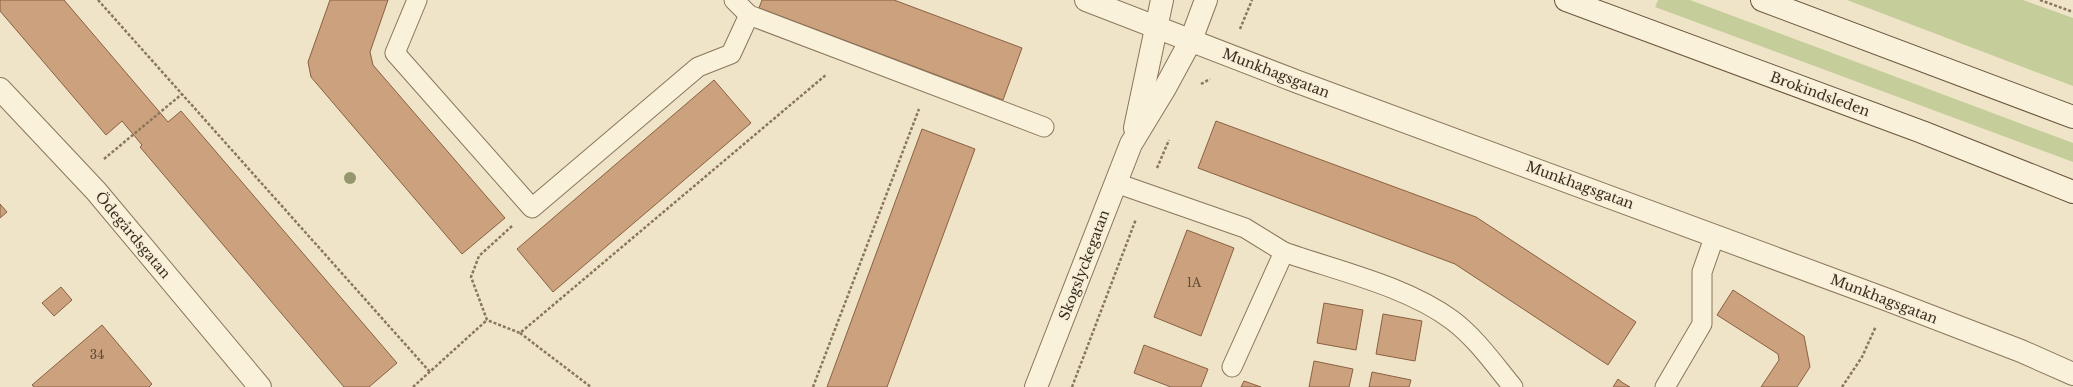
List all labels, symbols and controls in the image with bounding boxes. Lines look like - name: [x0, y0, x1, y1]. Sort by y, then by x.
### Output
- street label: Munkhagsgatan: [1220, 44, 1333, 102]
- street label: Brokindsleden: [1768, 68, 1873, 121]
- street label: Munkhagsgatan: [1524, 157, 1637, 213]
- street label: Ödegårdsgatan: [91, 187, 176, 282]
- street label: Skogslyckegatan: [1055, 207, 1113, 323]
- street label: Munkhagsgatan: [1828, 270, 1941, 328]
- house number: 1A: [1187, 275, 1202, 290]
- house number: 34: [90, 347, 104, 362]

